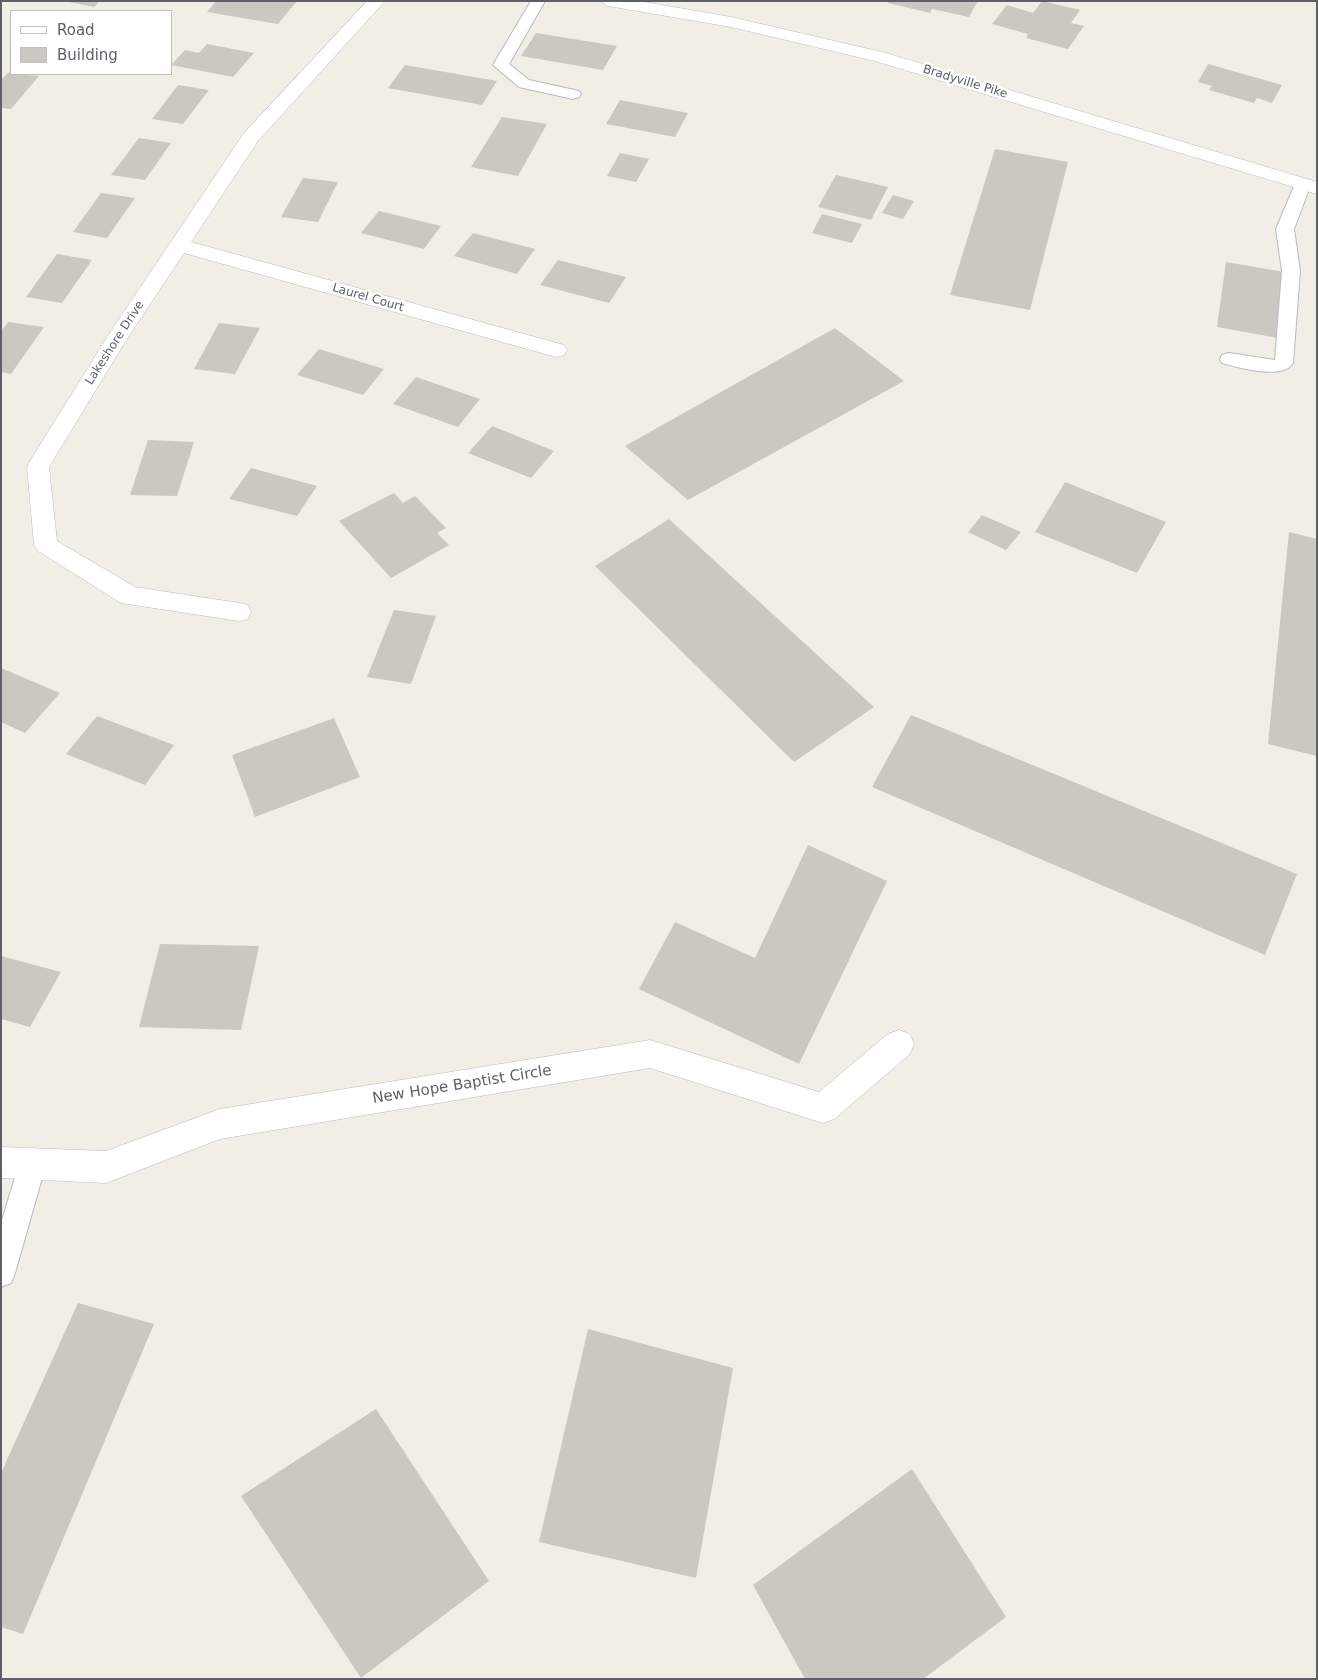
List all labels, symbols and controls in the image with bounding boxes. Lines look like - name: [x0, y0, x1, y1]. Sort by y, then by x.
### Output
- legend: [10, 10, 172, 75]
- text: Road: [57, 21, 95, 39]
- text: Building: [57, 46, 118, 64]
- street label: Bradyville Pike: [921, 62, 1009, 102]
- street label: Laurel Court: [331, 281, 405, 315]
- street label: Lakeshore Drive: [83, 298, 147, 388]
- street label: New Hope Baptist Circle: [371, 1062, 553, 1108]

